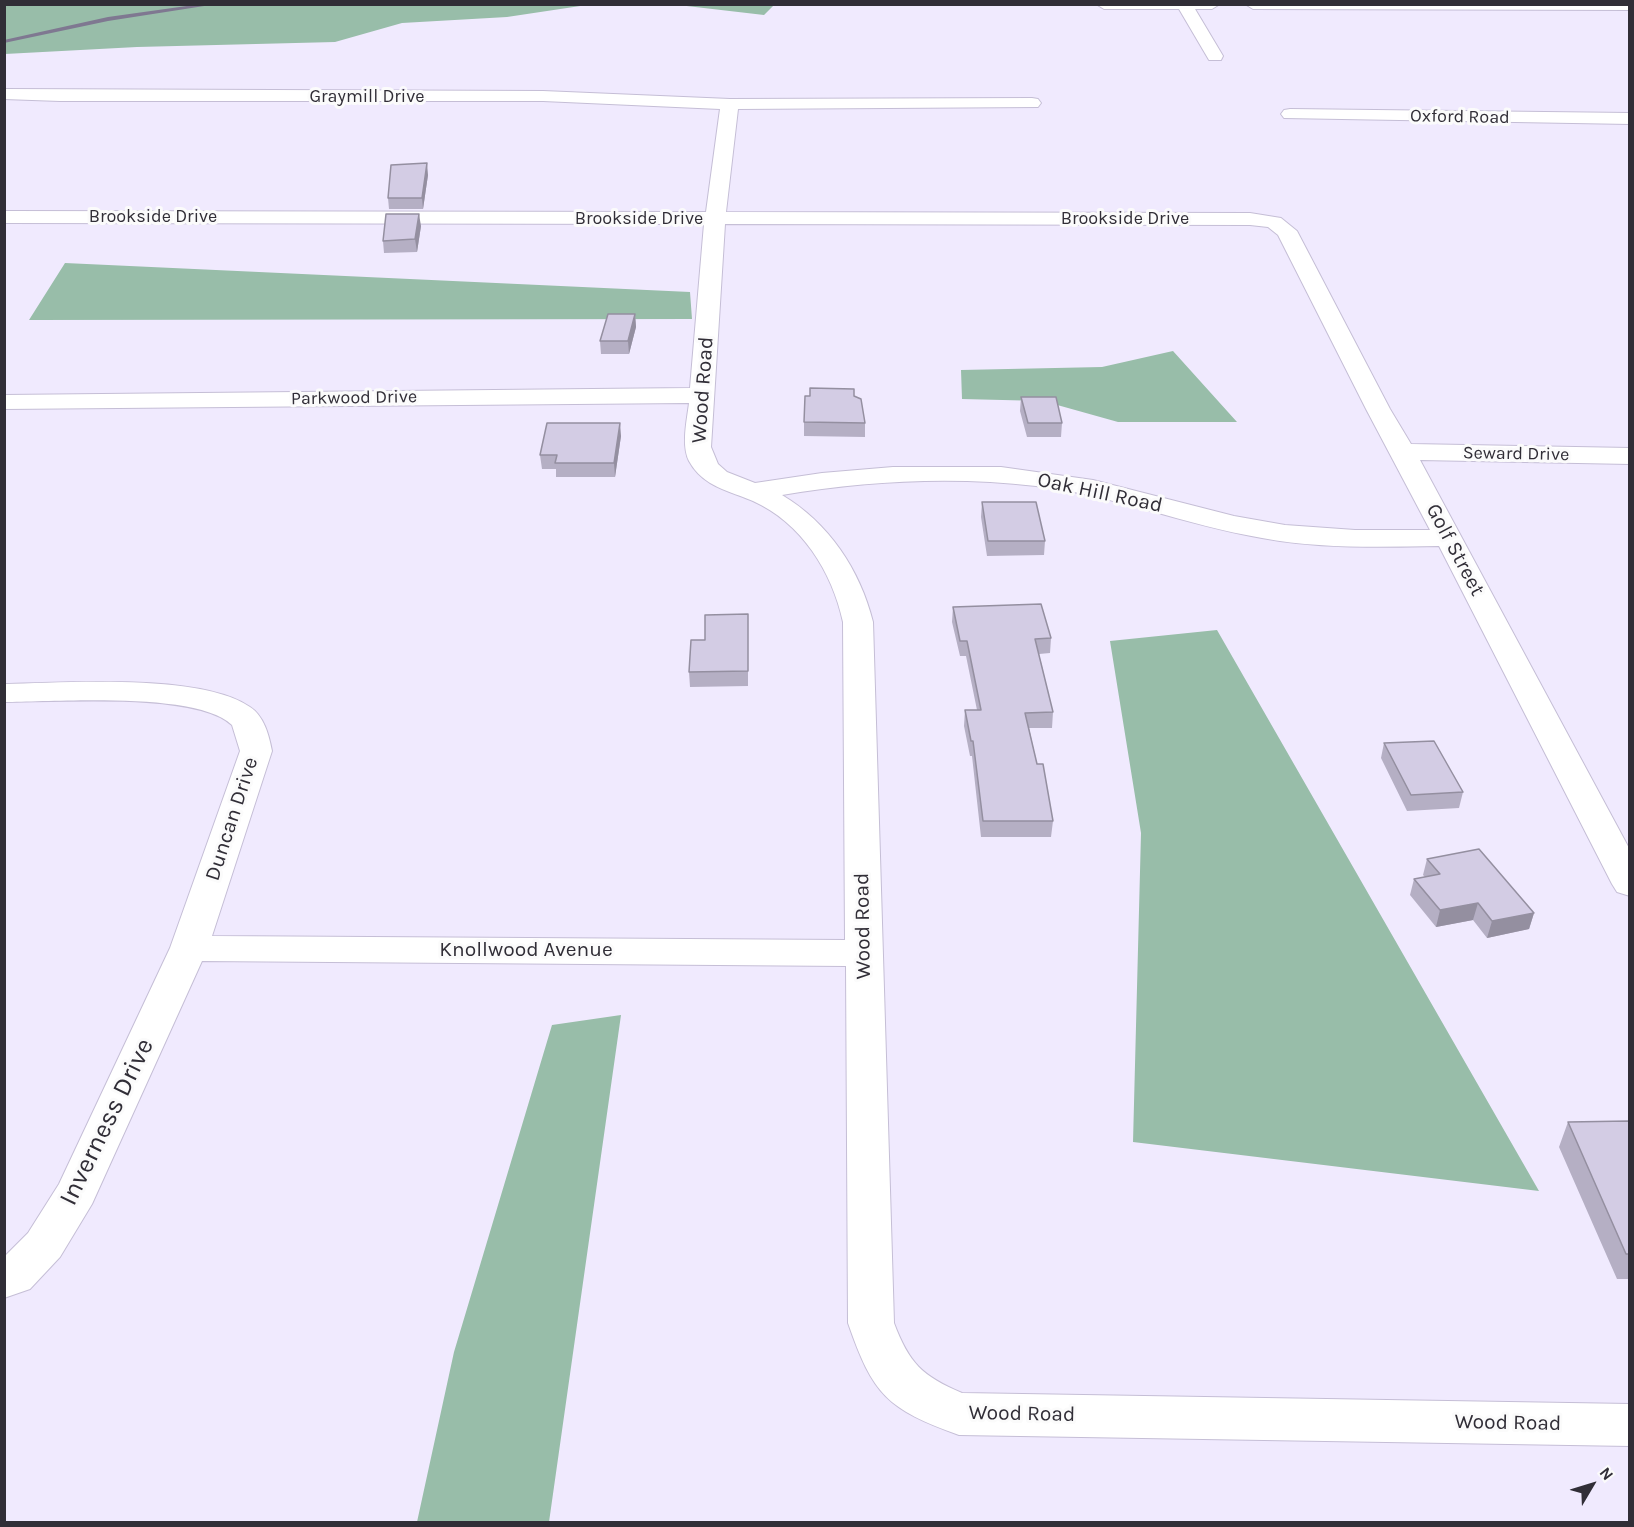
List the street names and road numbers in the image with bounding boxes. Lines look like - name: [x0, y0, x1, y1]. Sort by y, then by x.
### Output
- street label: Graymill Drive: [310, 86, 424, 108]
- street label: Oxford Road: [1410, 105, 1510, 129]
- street label: Brookside Drive: [89, 206, 217, 228]
- street label: Brookside Drive: [575, 208, 703, 230]
- street label: Brookside Drive: [1061, 208, 1189, 230]
- street label: Wood Road: [687, 336, 719, 444]
- street label: Parkwood Drive: [291, 386, 417, 410]
- street label: Seward Drive: [1463, 442, 1569, 466]
- street label: Oak Hill Road: [1035, 467, 1165, 519]
- street label: Golf Street: [1420, 500, 1490, 600]
- street label: Duncan Drive: [200, 754, 264, 884]
- street label: Wood Road: [849, 872, 877, 980]
- street label: Knollwood Avenue: [439, 937, 613, 963]
- street label: Inverness Drive: [53, 1033, 161, 1211]
- street label: Wood Road: [968, 1400, 1076, 1428]
- street label: Wood Road: [1454, 1409, 1562, 1437]

